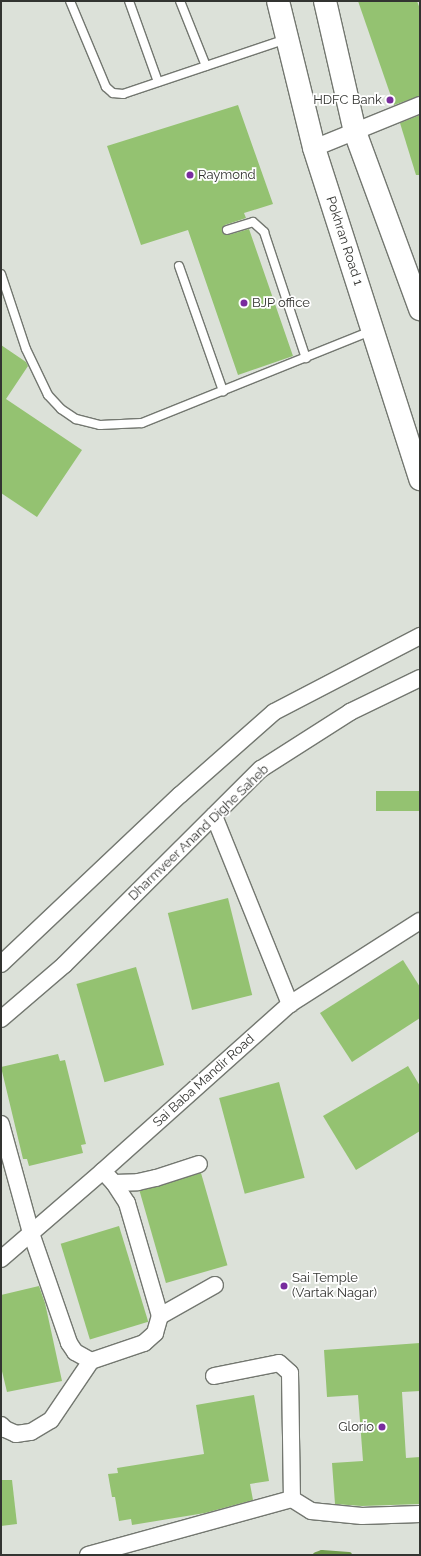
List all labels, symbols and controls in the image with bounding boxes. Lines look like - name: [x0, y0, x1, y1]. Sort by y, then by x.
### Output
- place label: HDFC Bank: [313, 92, 382, 108]
- marker: HDFC Bank: [385, 95, 395, 105]
- place label: Raymond: [198, 167, 256, 183]
- marker: Raymond: [185, 170, 195, 180]
- street label: Pokhran Road 1: [322, 194, 366, 288]
- place label: BJP office: [252, 295, 310, 311]
- marker: BJP office: [239, 298, 249, 308]
- street label: Dharmveer Anand Dighe Saheb: [125, 762, 273, 904]
- street label: Sai Baba Mandir Road: [150, 1031, 258, 1131]
- place label: Sai Temple (Vartak Nagar): [292, 1271, 377, 1302]
- marker: Sai Temple (Vartak Nagar): [279, 1281, 289, 1291]
- place label: Glorio: [338, 1419, 374, 1435]
- marker: Glorio: [377, 1422, 387, 1432]

